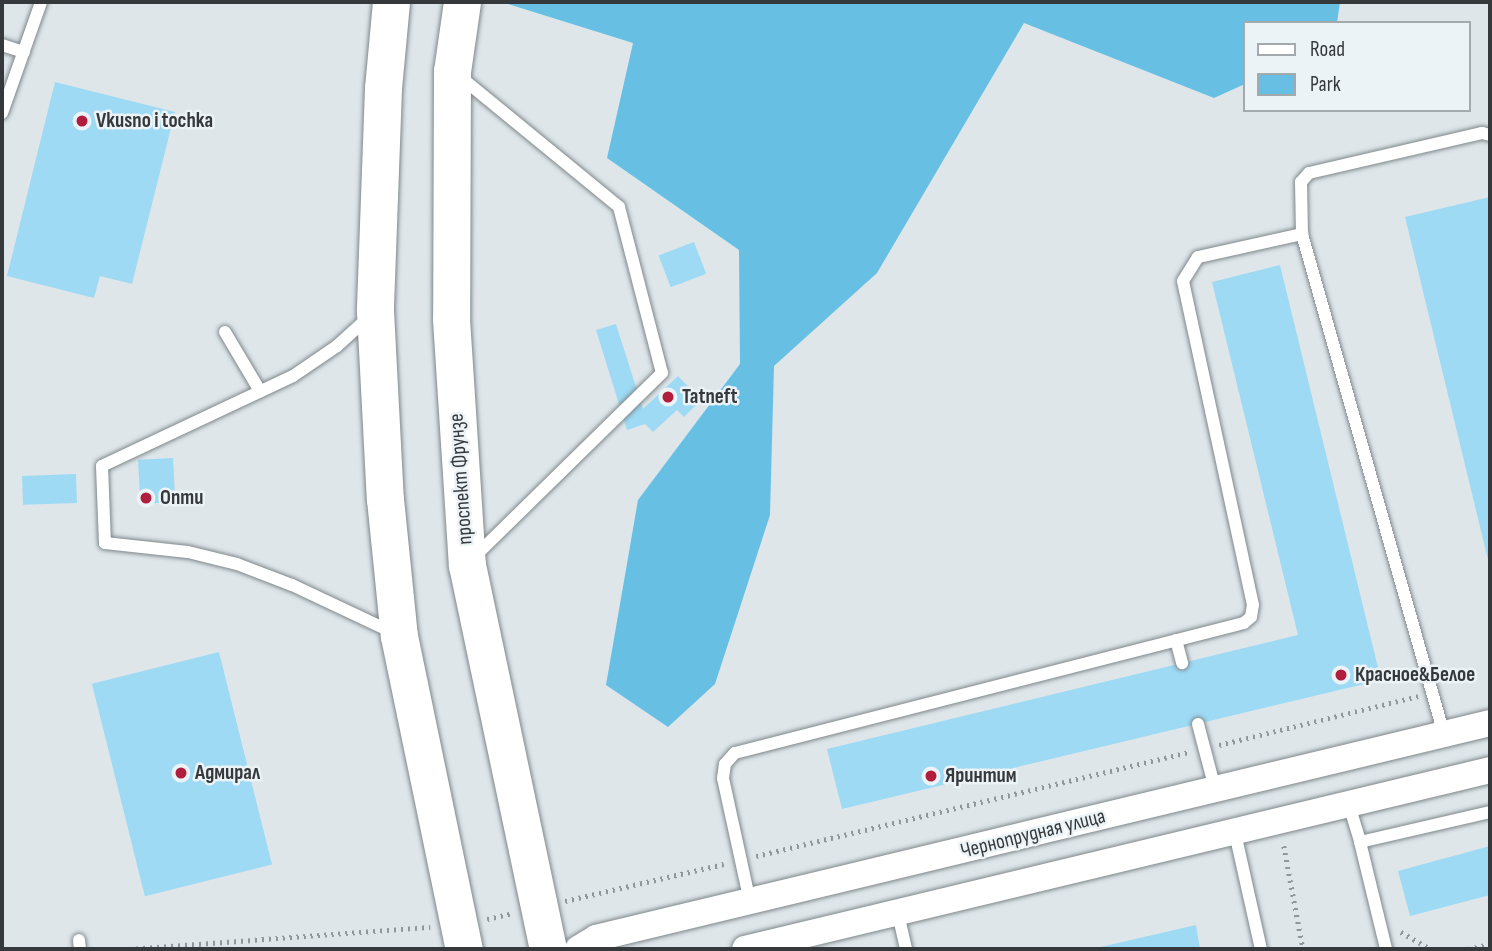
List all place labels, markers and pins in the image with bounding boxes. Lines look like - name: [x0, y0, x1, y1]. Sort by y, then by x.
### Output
- place label: Vkusno i tochka: [96, 108, 213, 134]
- marker: Vkusno i tochka: [74, 113, 90, 129]
- place label: Tatneft: [682, 384, 737, 410]
- marker: Tatneft: [660, 389, 676, 405]
- place label: Опти: [160, 485, 203, 511]
- marker: Опти: [138, 490, 154, 506]
- place label: Красное&Белое: [1355, 662, 1475, 688]
- marker: Красное&Белое: [1333, 667, 1349, 683]
- place label: Адмирал: [195, 760, 260, 786]
- place label: Яринтим: [945, 763, 1017, 789]
- marker: Адмирал: [173, 765, 189, 781]
- marker: Яринтим: [923, 768, 939, 784]

